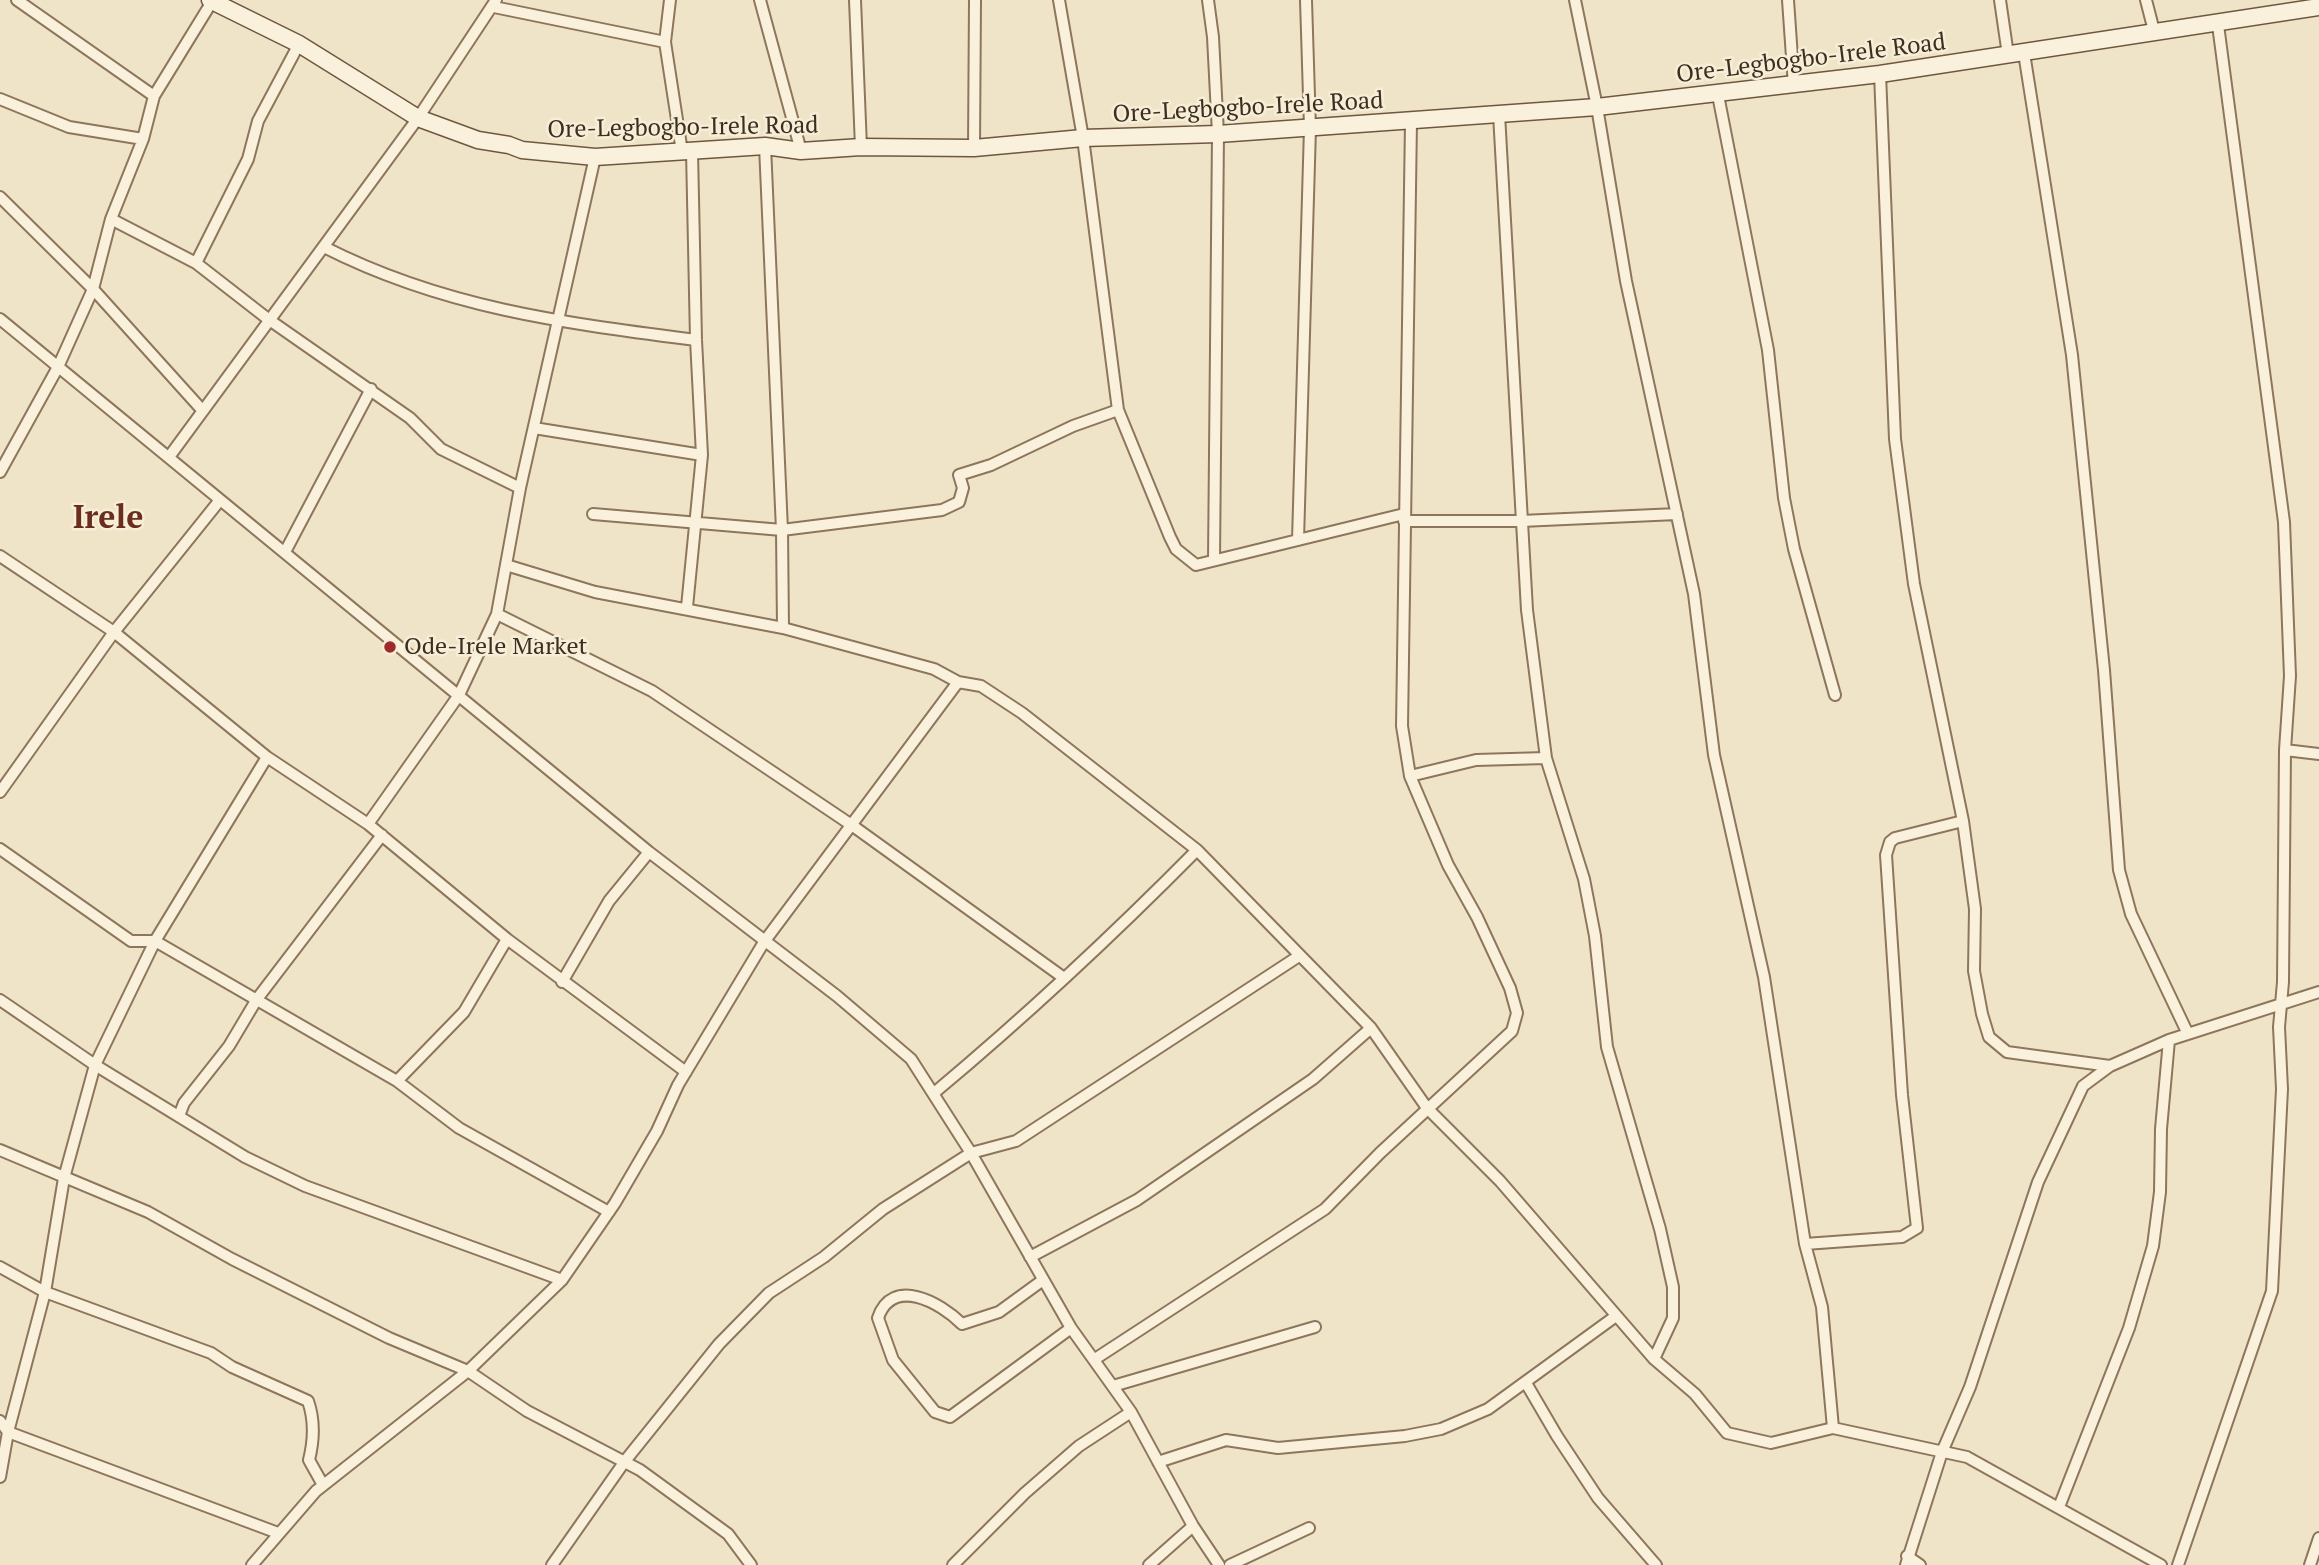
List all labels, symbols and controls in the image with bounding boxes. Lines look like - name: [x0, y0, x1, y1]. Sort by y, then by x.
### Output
- street label: Ore-Legbogbo-Irele Road: [1675, 28, 1947, 90]
- street label: Ore-Legbogbo-Irele Road: [1112, 87, 1384, 129]
- street label: Ore-Legbogbo-Irele Road: [547, 111, 819, 145]
- district label: Irele: [73, 500, 143, 538]
- place label: Ode-Irele Market: [404, 633, 587, 661]
- marker: Ode-Irele Market: [382, 639, 398, 655]

